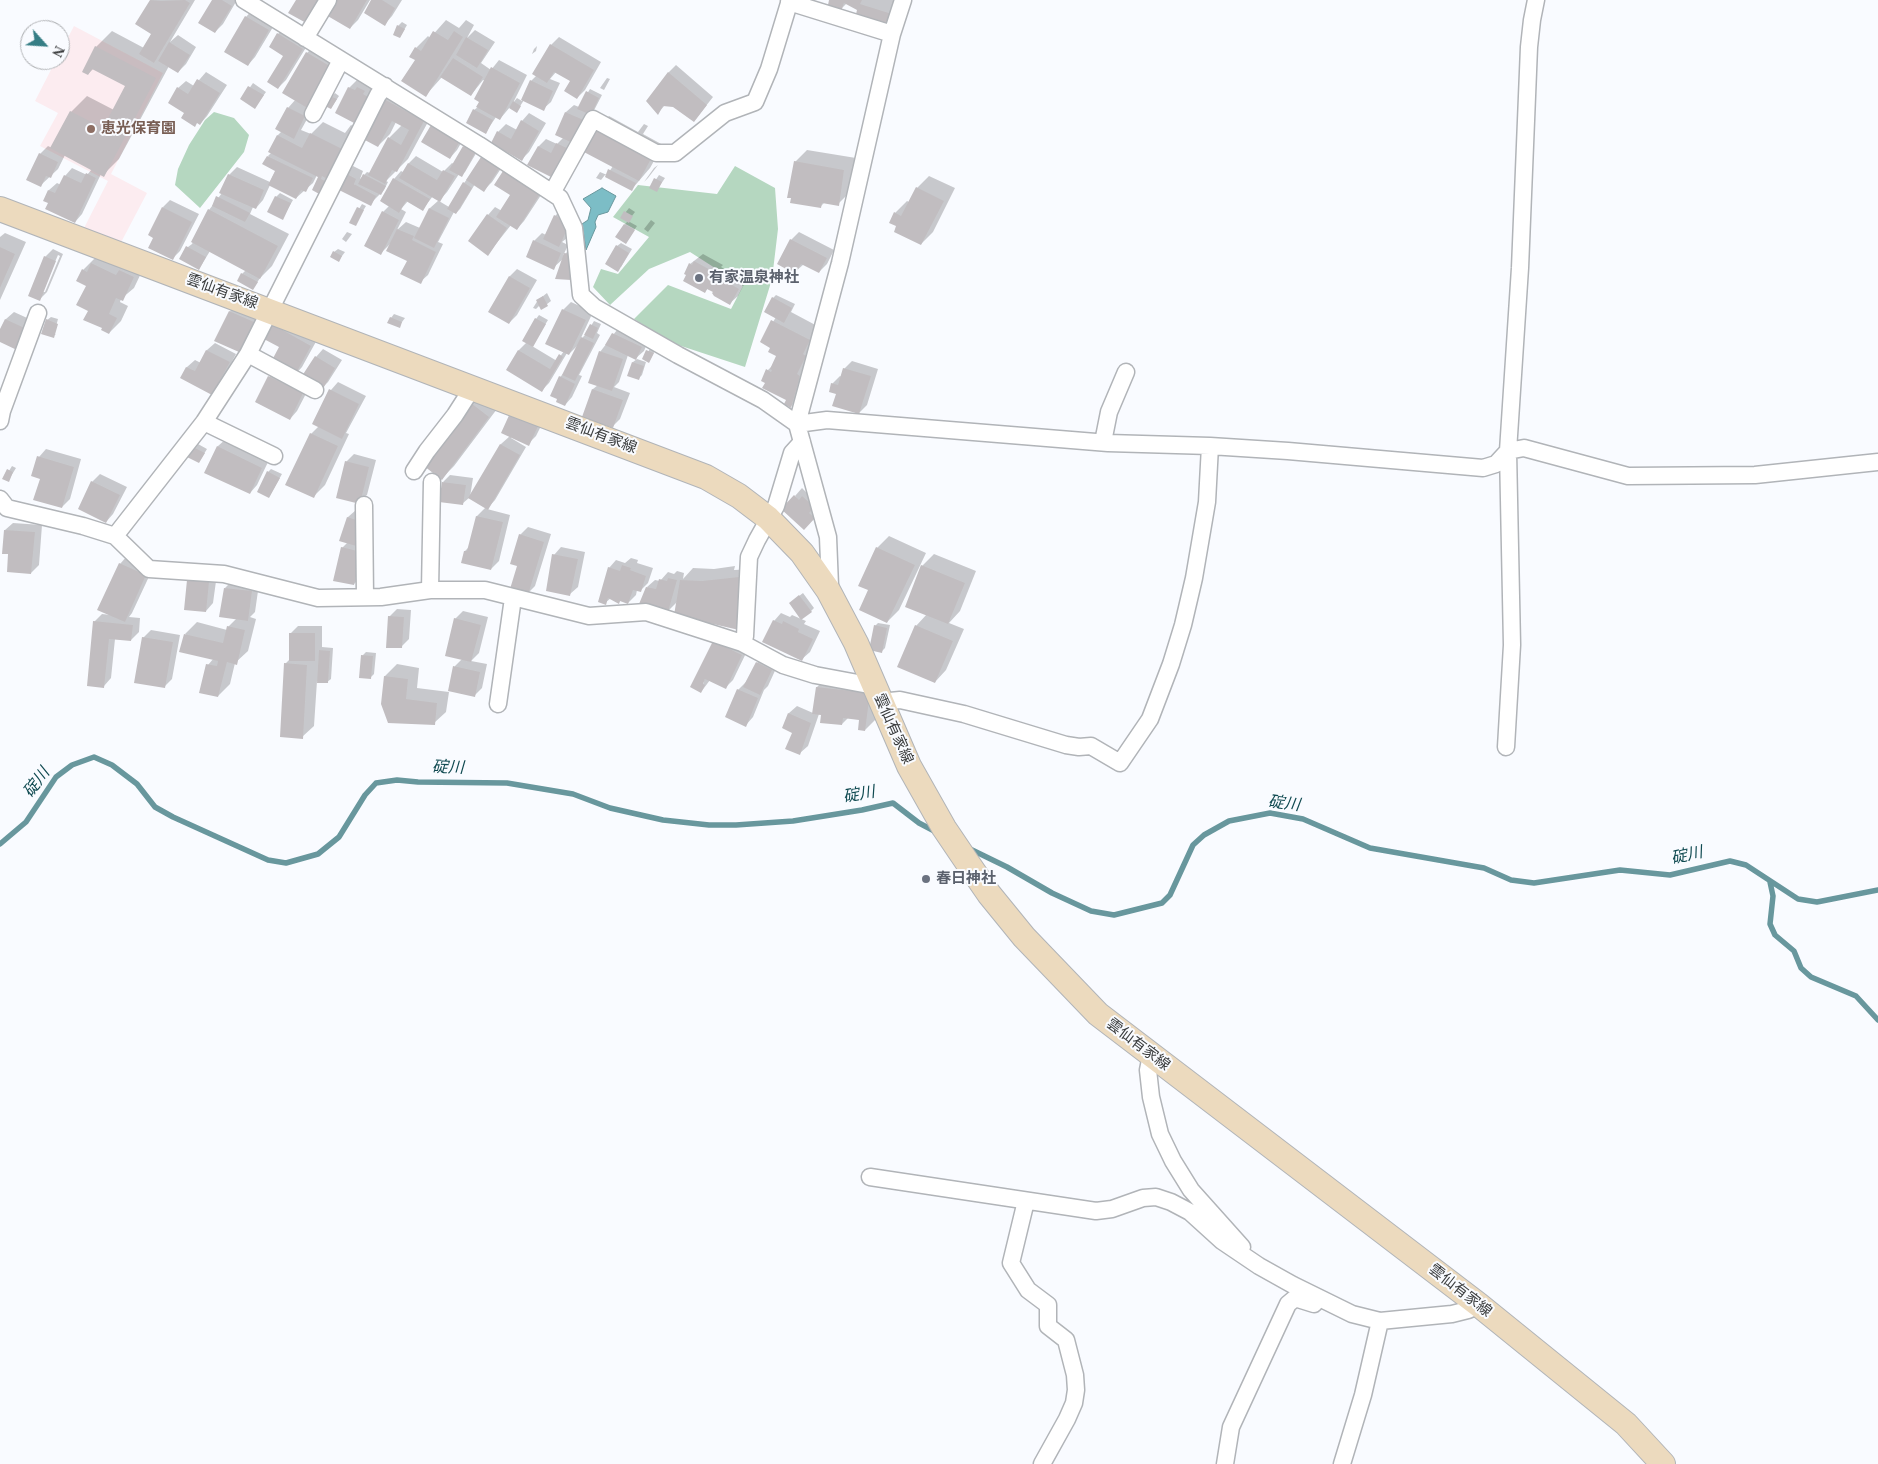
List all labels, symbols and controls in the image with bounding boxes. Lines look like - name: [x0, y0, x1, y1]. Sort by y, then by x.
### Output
- north arrow: [20, 20, 70, 70]
- text: N: [49, 44, 67, 59]
- place label: 恵光保育園: [101, 120, 176, 138]
- marker: 恵光保育園: [85, 123, 97, 135]
- place label: 有家温泉神社: [709, 269, 799, 287]
- street label: 雲仙有家線: [184, 271, 260, 313]
- marker: 有家温泉神社: [693, 272, 705, 284]
- street label: 雲仙有家線: [563, 414, 639, 458]
- street label: 雲仙有家線: [870, 691, 916, 767]
- water label: 碇川: [432, 758, 464, 778]
- water label: 碇川: [20, 764, 54, 802]
- water label: 碇川: [842, 783, 876, 807]
- water label: 碇川: [1267, 793, 1301, 815]
- water label: 碇川: [1669, 843, 1705, 869]
- place label: 春日神社: [936, 870, 996, 888]
- marker: 春日神社: [920, 873, 932, 885]
- street label: 雲仙有家線: [1103, 1015, 1173, 1075]
- street label: 雲仙有家線: [1425, 1261, 1495, 1321]

